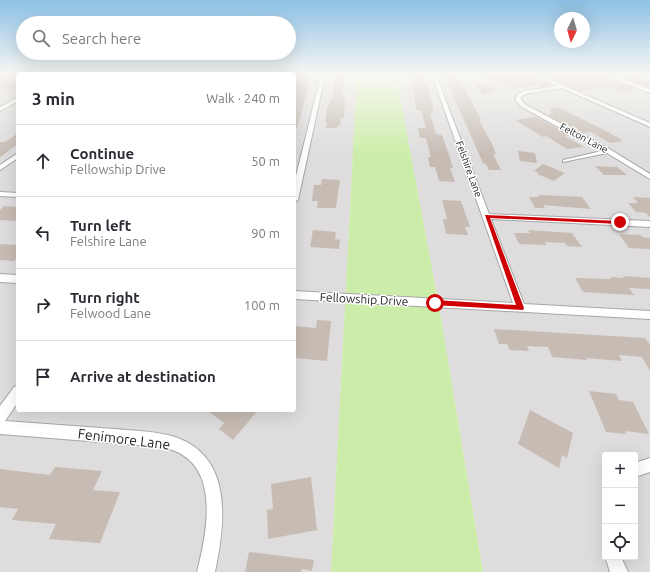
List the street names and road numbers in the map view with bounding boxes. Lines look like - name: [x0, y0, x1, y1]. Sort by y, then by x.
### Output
- street label: Felton Lane: [558, 121, 610, 155]
- street label: Felshire Lane: [454, 139, 484, 199]
- street label: Fellowship Drive: [319, 290, 409, 308]
- street label: Fenimore Lane: [77, 425, 171, 453]

